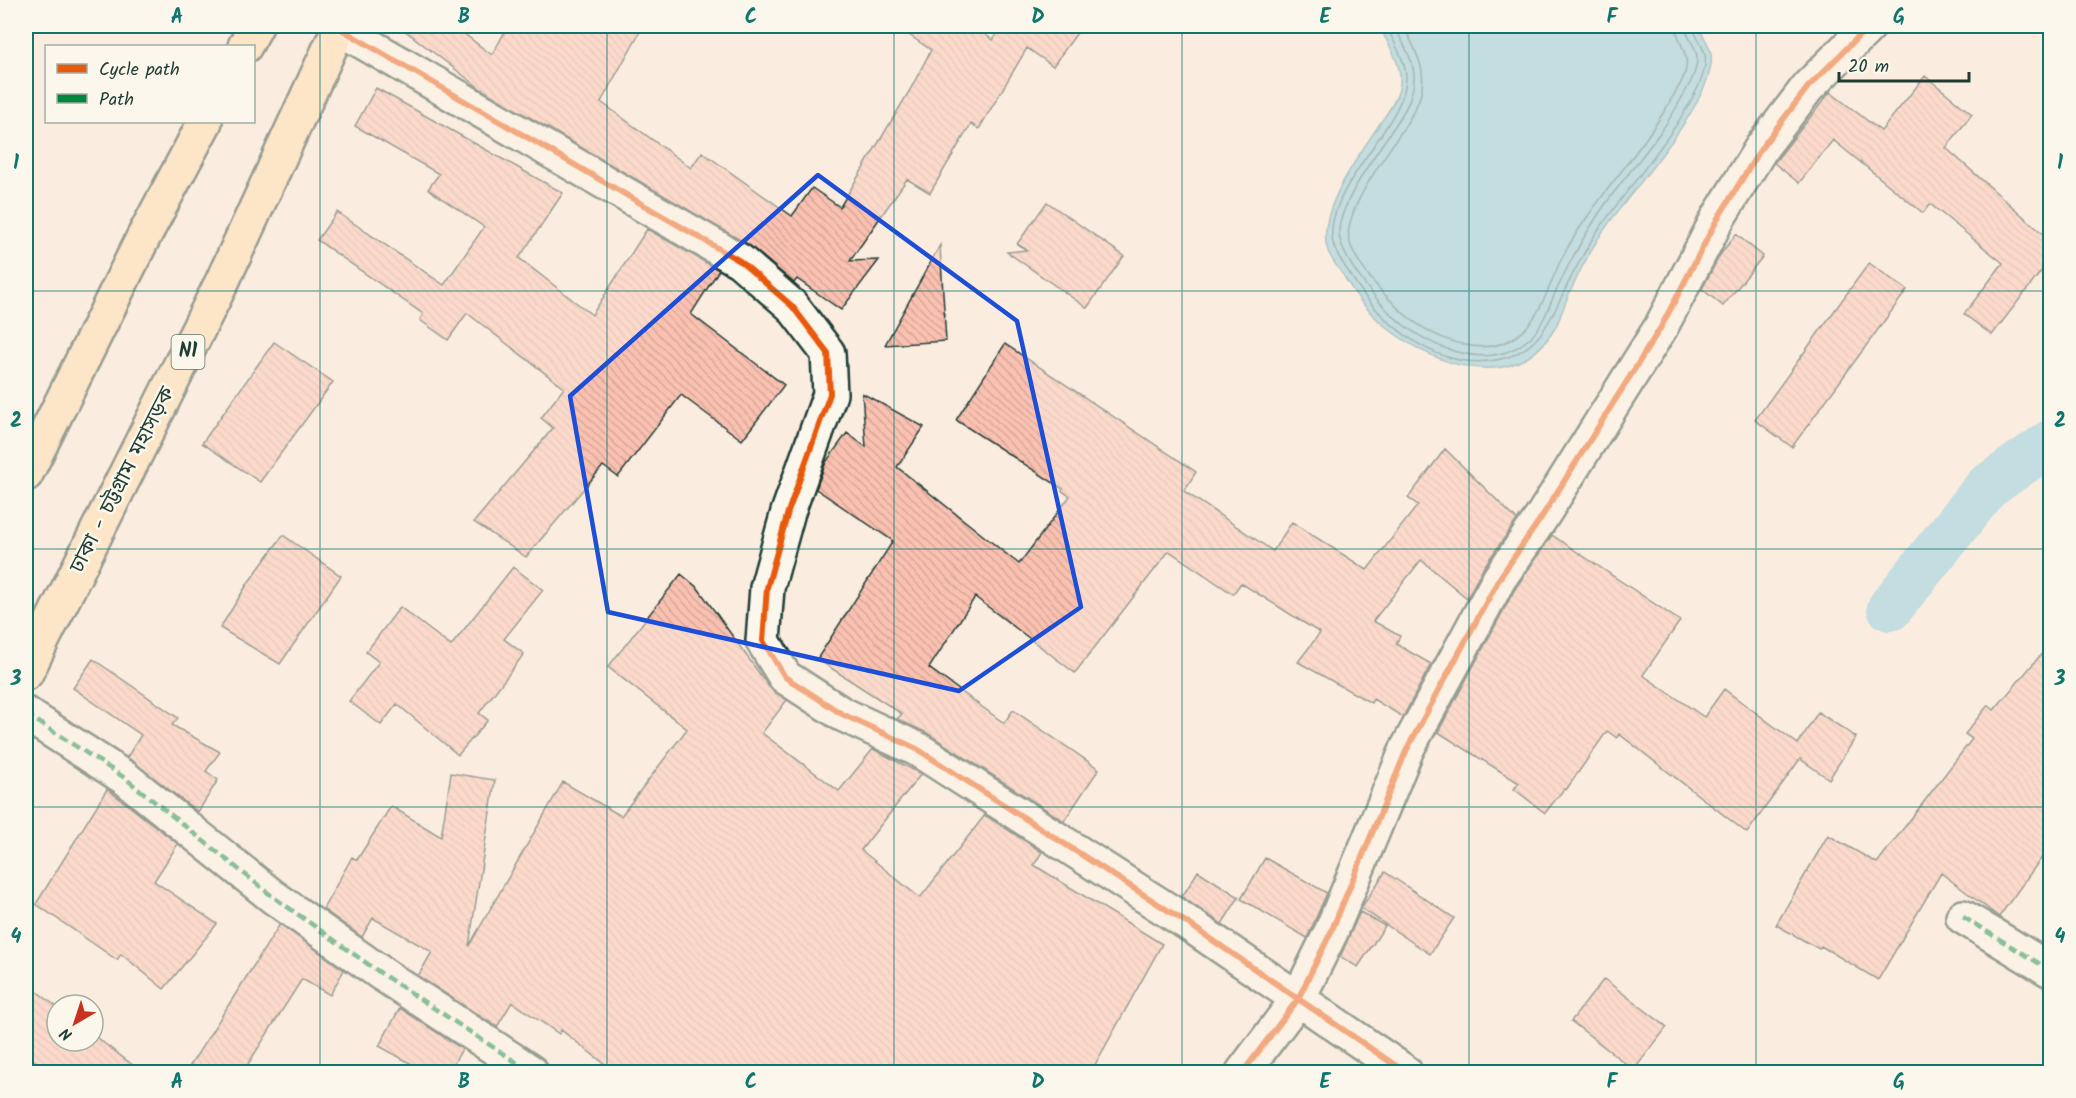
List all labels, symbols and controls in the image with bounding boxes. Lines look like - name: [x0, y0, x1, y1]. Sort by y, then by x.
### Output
- text: A: [171, 2, 183, 34]
- text: B: [458, 2, 470, 34]
- text: C: [745, 2, 757, 34]
- text: D: [1031, 2, 1045, 34]
- text: E: [1319, 2, 1331, 34]
- text: F: [1607, 2, 1619, 34]
- text: G: [1893, 2, 1905, 34]
- legend: [45, 45, 255, 123]
- scale bar: [1839, 45, 1970, 83]
- text: 20 m: [1848, 53, 1889, 82]
- text: Cycle path: [99, 56, 180, 85]
- text: Path: [99, 86, 134, 115]
- text: 1: [13, 148, 19, 180]
- text: 1: [2057, 148, 2063, 180]
- road number: N1: [172, 335, 204, 369]
- street label: ঢাকা - চট্টগ্রাম মহাসড়ক: [61, 380, 185, 580]
- text: 2: [10, 406, 22, 438]
- text: 2: [2054, 406, 2066, 438]
- text: 3: [10, 664, 22, 696]
- text: 3: [2054, 664, 2066, 696]
- text: 4: [11, 922, 22, 954]
- text: 4: [2055, 922, 2066, 954]
- north arrow: [45, 993, 105, 1053]
- text: N: [55, 1021, 78, 1046]
- text: A: [171, 1067, 183, 1098]
- text: B: [458, 1067, 470, 1098]
- text: C: [745, 1067, 757, 1098]
- text: D: [1031, 1067, 1045, 1098]
- text: E: [1319, 1067, 1331, 1098]
- text: F: [1607, 1067, 1619, 1098]
- text: G: [1893, 1067, 1905, 1098]

